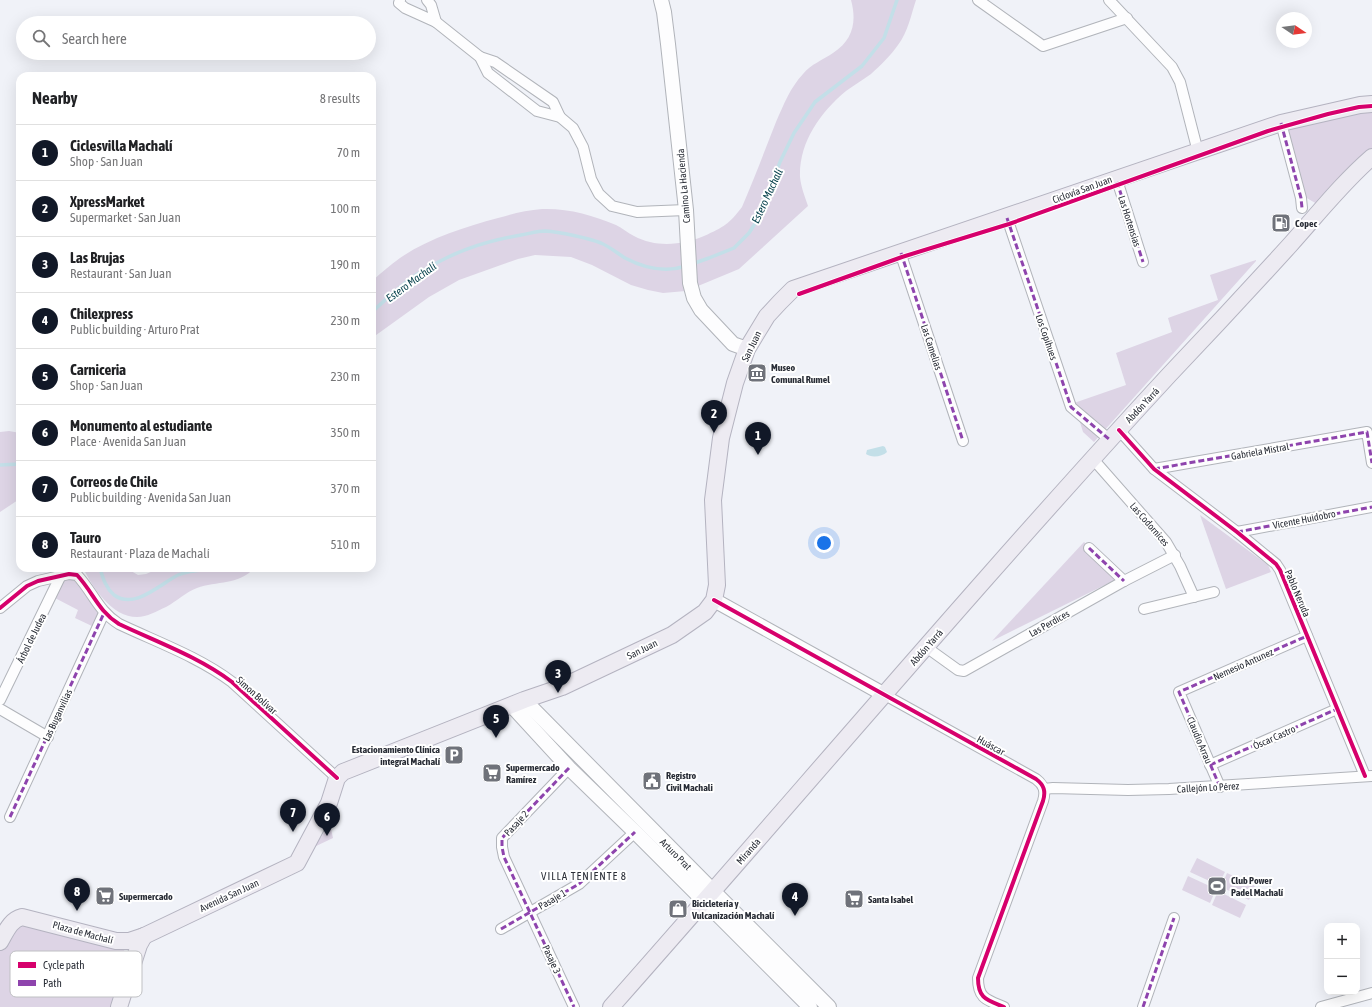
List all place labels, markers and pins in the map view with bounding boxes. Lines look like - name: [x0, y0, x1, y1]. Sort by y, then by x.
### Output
- fuel station icon: Copec: [1270, 212, 1292, 234]
- place label: Copec: [1295, 218, 1317, 229]
- museum icon: Museo Comunal Rumel: [746, 362, 768, 384]
- place label: Museo Comunal Rumel: [771, 362, 830, 385]
- pin: 2: [701, 400, 727, 433]
- pin: 1: [745, 422, 771, 455]
- pin: 3: [545, 660, 571, 693]
- pin: 5: [483, 705, 509, 738]
- place label: Estacionamiento Clínica integral Machalí: [352, 744, 441, 767]
- parking icon: Estacionamiento Clínica integral Machalí: [443, 744, 465, 766]
- supermarket icon: Supermercado Ramírez: [481, 762, 503, 784]
- place label: Supermercado Ramírez: [506, 762, 560, 785]
- public building icon: Registro Civil Machali: [641, 770, 663, 792]
- place label: Registro Civil Machali: [666, 770, 713, 793]
- pin: 7: [280, 799, 306, 832]
- pin: 6: [314, 803, 340, 836]
- sports icon: Club Power Padel Machalí: [1206, 875, 1228, 897]
- place label: Club Power Padel Machalí: [1231, 875, 1284, 898]
- pin: 8: [64, 878, 90, 911]
- pin: 4: [782, 883, 808, 916]
- supermarket icon: Supermercado: [94, 885, 116, 907]
- supermarket icon: Santa Isabel: [843, 888, 865, 910]
- place label: Supermercado: [119, 891, 173, 902]
- place label: Santa Isabel: [868, 894, 914, 905]
- shop icon: Bicicletería y Vulcanización Machalí: [667, 898, 689, 920]
- place label: Bicicletería y Vulcanización Machalí: [691, 898, 775, 921]

